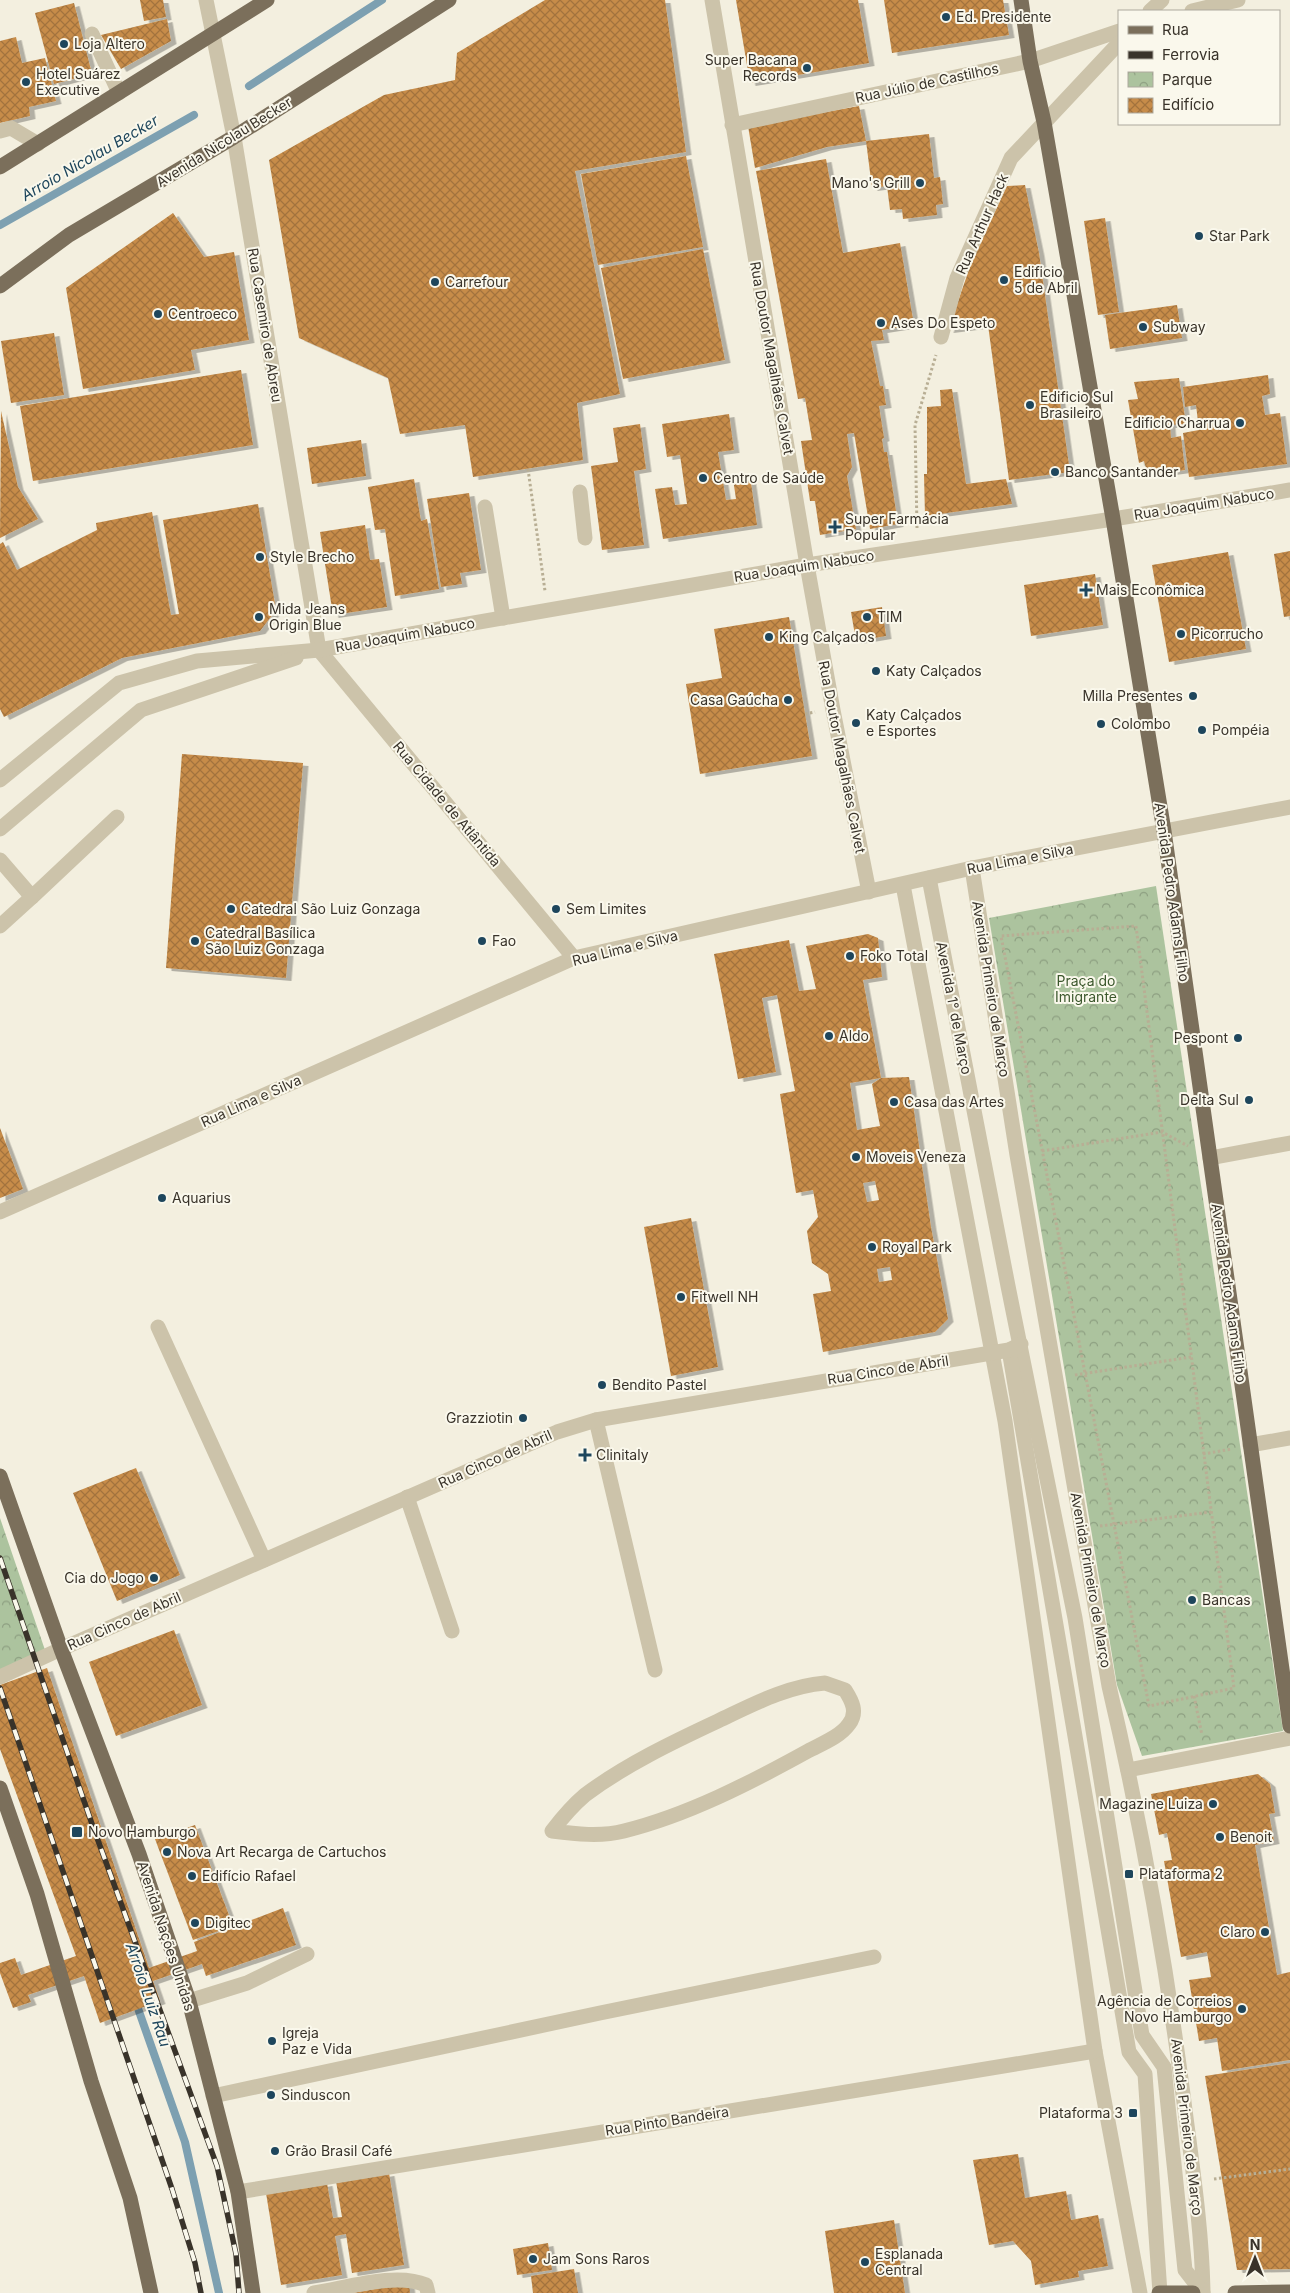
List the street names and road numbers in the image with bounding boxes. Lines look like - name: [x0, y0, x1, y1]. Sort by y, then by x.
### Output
- street label: Rua Júlio de Castilhos: [854, 59, 1000, 106]
- street label: Avenida Nicolau Becker: [153, 93, 295, 190]
- street label: Rua Arthur Hack: [952, 170, 1012, 277]
- street label: Rua Casemiro de Abreu: [245, 246, 286, 403]
- street label: Rua Doutor Magalhães Calvet: [747, 260, 798, 456]
- street label: Rua Joaquim Nabuco: [1133, 484, 1275, 523]
- street label: Rua Joaquim Nabuco: [733, 546, 875, 585]
- street label: Rua Joaquim Nabuco: [334, 614, 476, 655]
- street label: Rua Doutor Magalhães Calvet: [815, 659, 870, 855]
- street label: Rua Cidade de Atlântida: [390, 738, 505, 870]
- street label: Avenida Pedro Adams Filho: [1151, 801, 1193, 983]
- street label: Rua Lima e Silva: [965, 840, 1075, 877]
- street label: Avenida Primeiro de Março: [969, 900, 1014, 1078]
- street label: Rua Lima e Silva: [570, 926, 679, 969]
- street label: Avenida 1° de Março: [933, 940, 976, 1076]
- street label: Rua Lima e Silva: [198, 1071, 304, 1130]
- street label: Avenida Pedro Adams Filho: [1208, 1202, 1250, 1384]
- street label: Rua Cinco de Abril: [826, 1352, 950, 1387]
- street label: Rua Cinco de Abril: [435, 1426, 554, 1491]
- street label: Avenida Primeiro de Março: [1068, 1491, 1115, 1669]
- street label: Rua Cinco de Abril: [64, 1588, 183, 1653]
- street label: Avenida Nações Unidas: [134, 1859, 199, 2013]
- street label: Avenida Primeiro de Março: [1168, 2038, 1207, 2216]
- street label: Rua Pinto Bandeira: [604, 2102, 730, 2139]

